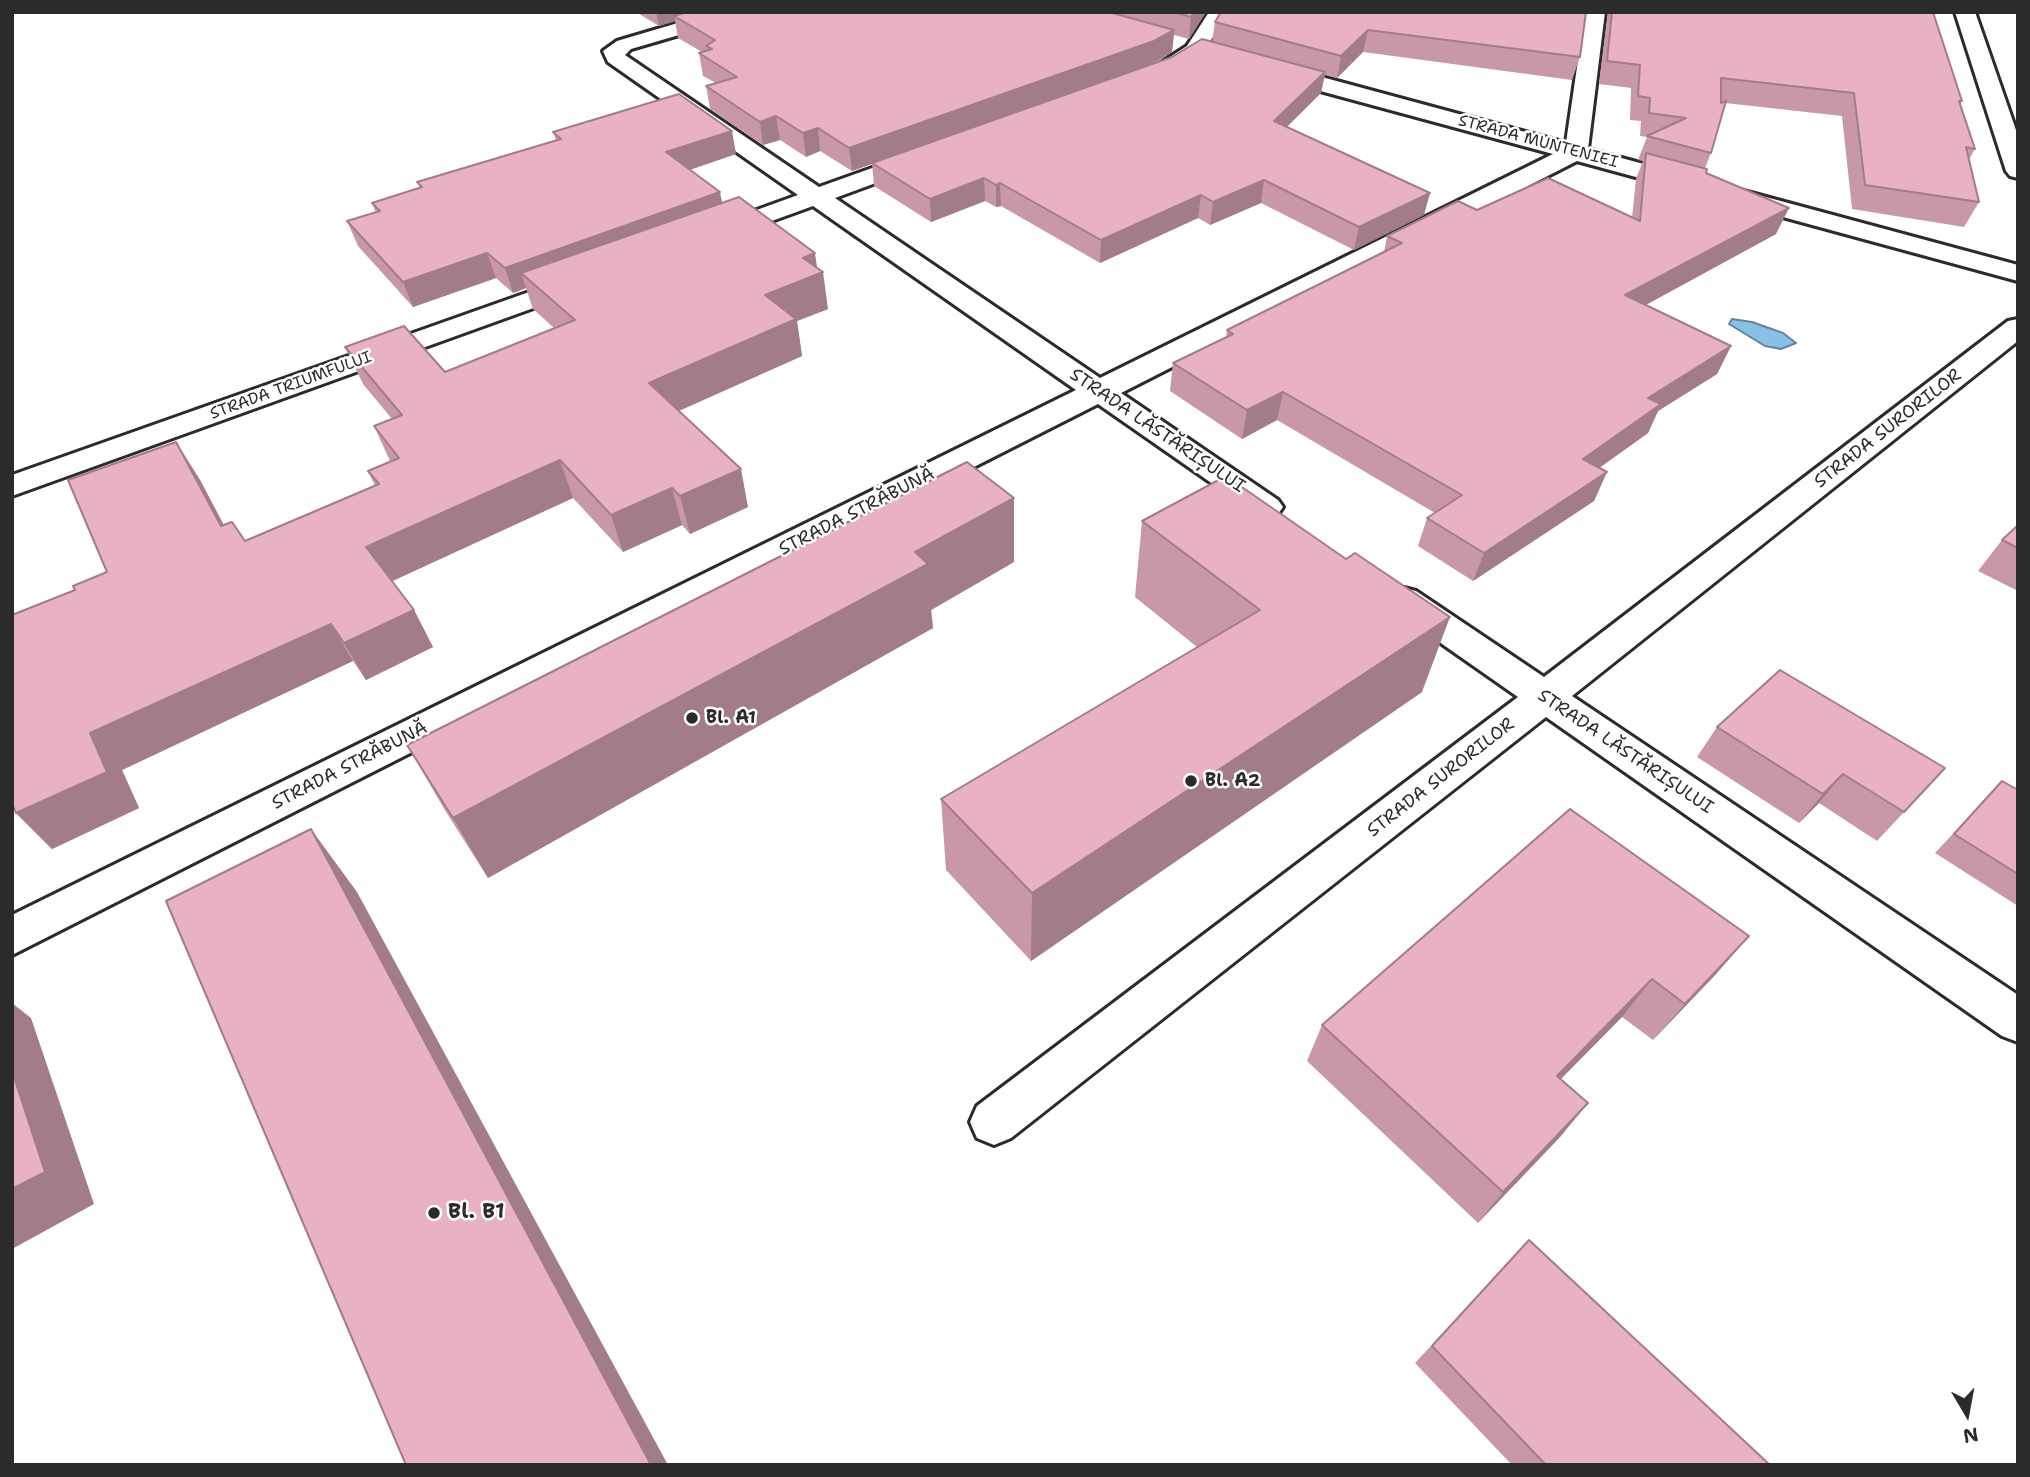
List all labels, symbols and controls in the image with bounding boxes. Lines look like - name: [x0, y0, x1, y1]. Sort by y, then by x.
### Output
- street label: STRADA MUNTENIEI: [1456, 111, 1620, 173]
- street label: STRADA TRIUMFULUI: [208, 348, 374, 424]
- street label: STRADA LĂSTĂRIȘULUI: [1065, 364, 1249, 498]
- street label: STRADA SURORILOR: [1810, 365, 1966, 493]
- street label: STRADA STRĂBUNĂ: [776, 463, 938, 561]
- street label: STRADA LĂSTĂRIȘULUI: [1533, 685, 1717, 819]
- place label: Bl. A1: [706, 707, 756, 729]
- marker: Bl. A1: [684, 710, 700, 726]
- street label: STRADA SURORILOR: [1363, 714, 1519, 842]
- street label: STRADA STRĂBUNĂ: [269, 717, 431, 815]
- place label: Bl. A2: [1205, 770, 1260, 792]
- marker: Bl. A2: [1183, 773, 1199, 789]
- place label: Bl. B1: [448, 1200, 505, 1226]
- marker: Bl. B1: [426, 1205, 442, 1221]
- north arrow: [1932, 1379, 2002, 1449]
- text: N: [1961, 1422, 1980, 1449]

